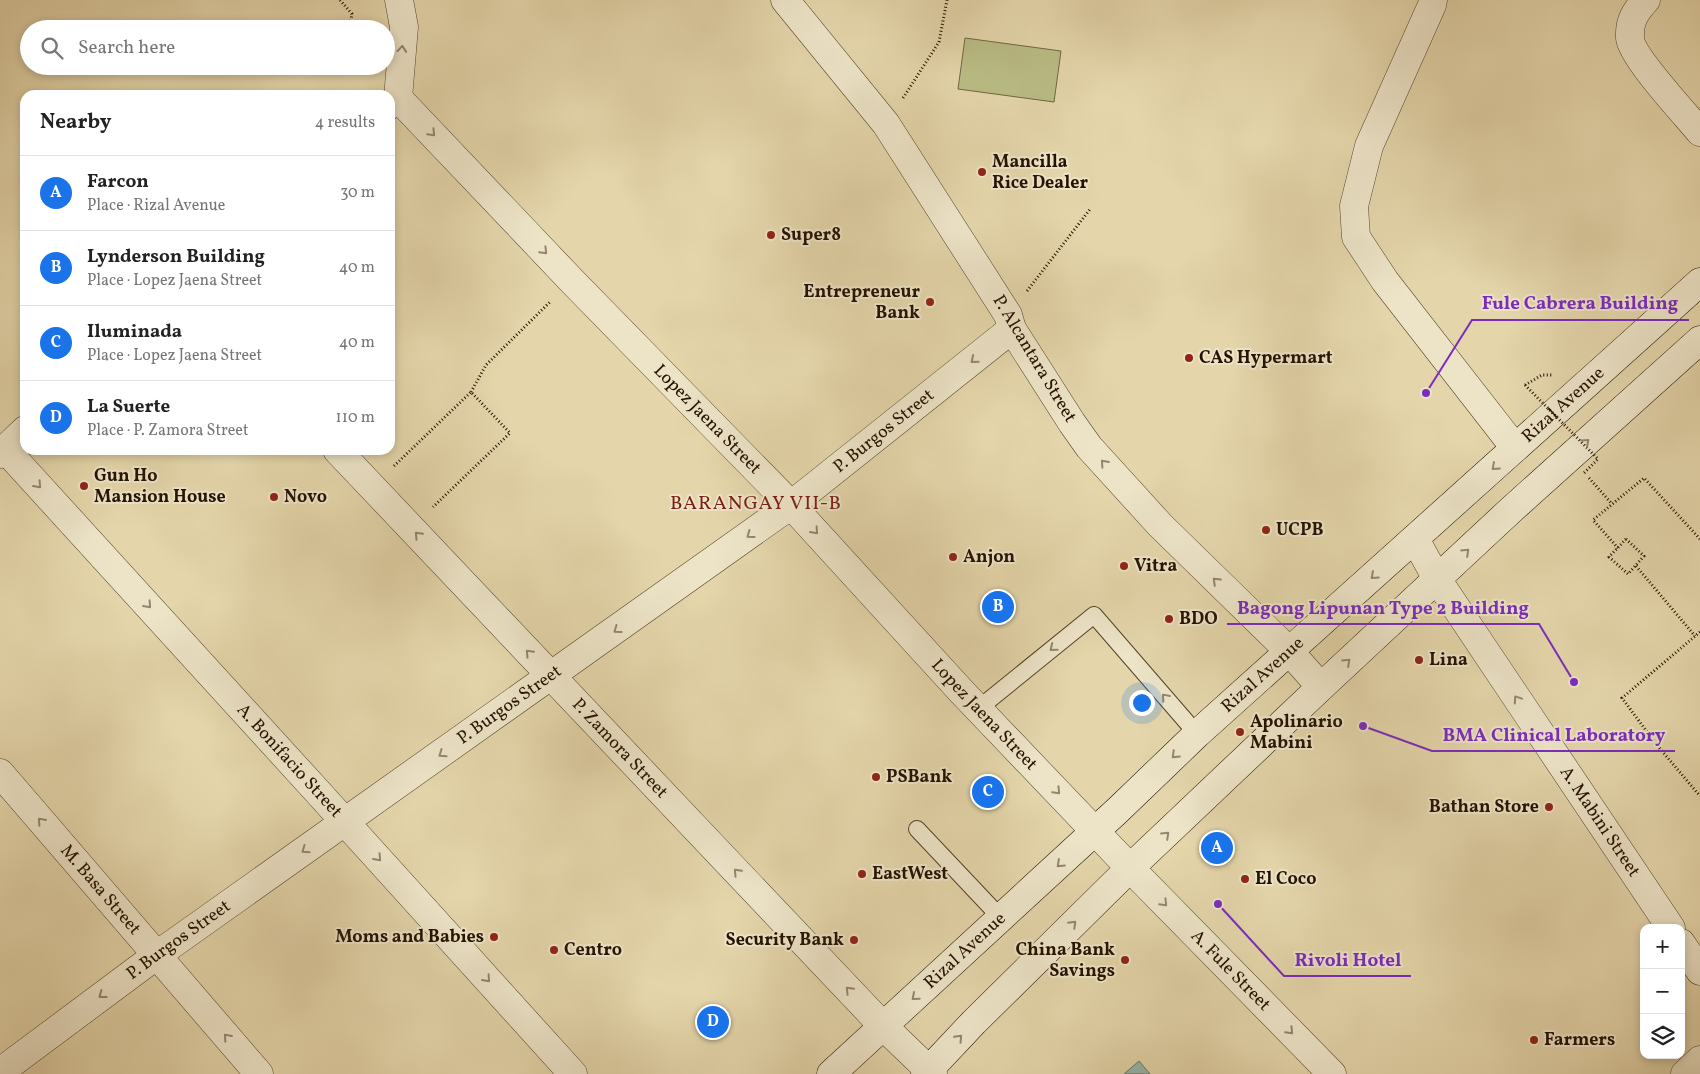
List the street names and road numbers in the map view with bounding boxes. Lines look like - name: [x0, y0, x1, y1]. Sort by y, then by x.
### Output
- street label: P. Alcantara Street: [986, 290, 1082, 428]
- street label: Lopez Jaena Street: [648, 359, 767, 480]
- street label: Rizal Avenue: [1516, 361, 1610, 449]
- street label: P. Burgos Street: [828, 383, 940, 479]
- street label: Rizal Avenue: [1216, 631, 1310, 719]
- street label: Lopez Jaena Street: [925, 654, 1043, 776]
- street label: P. Burgos Street: [452, 659, 567, 751]
- street label: P. Zamora Street: [566, 693, 673, 804]
- street label: A. Bonifacio Street: [231, 698, 348, 823]
- street label: A. Mabini Street: [1554, 761, 1646, 882]
- street label: M. Basa Street: [54, 839, 147, 940]
- street label: P. Burgos Street: [121, 894, 236, 986]
- street label: Rizal Avenue: [918, 906, 1012, 995]
- street label: A. Fule Street: [1185, 924, 1276, 1017]

